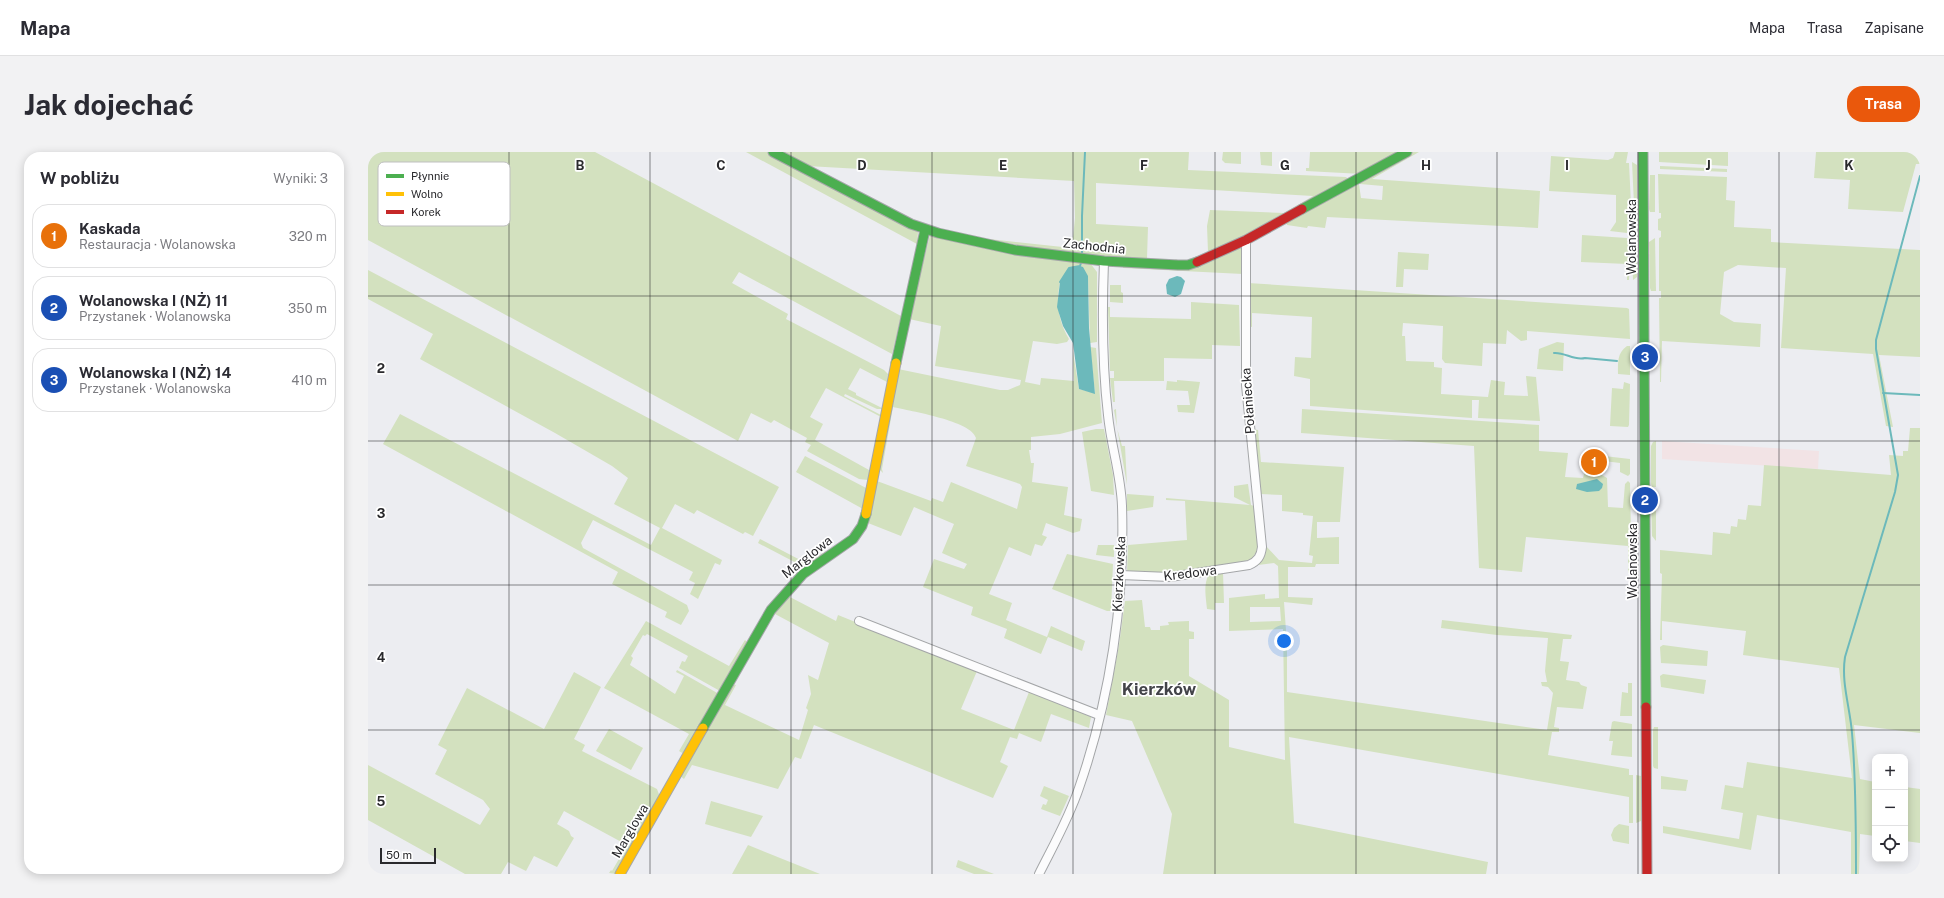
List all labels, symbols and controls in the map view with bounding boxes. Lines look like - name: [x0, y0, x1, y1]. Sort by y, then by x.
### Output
- text: Mapa: [20, 17, 70, 39]
- text: Mapa: [1749, 20, 1785, 36]
- text: Trasa: [1807, 20, 1843, 36]
- text: Zapisane: [1865, 20, 1924, 36]
- button: Trasa: [1847, 86, 1920, 122]
- text: Jak dojechać: [24, 88, 194, 121]
- text: B: [576, 158, 585, 173]
- text: C: [716, 158, 726, 173]
- text: D: [857, 158, 867, 173]
- text: E: [999, 158, 1007, 173]
- text: F: [1140, 158, 1148, 173]
- text: G: [1280, 158, 1290, 173]
- text: H: [1421, 158, 1431, 173]
- text: I: [1565, 158, 1569, 173]
- text: J: [1705, 158, 1711, 173]
- text: K: [1844, 158, 1854, 173]
- legend: [378, 162, 510, 226]
- text: W pobliżu: [40, 168, 119, 188]
- text: Płynnie: [411, 170, 449, 182]
- text: Wyniki: 3: [273, 171, 328, 186]
- text: Wolno: [411, 188, 443, 200]
- street label: Wolanowska: [1624, 199, 1639, 275]
- text: Korek: [411, 206, 441, 218]
- text: Kaskada: [79, 220, 140, 237]
- text: 1: [51, 229, 57, 244]
- text: 320 m: [289, 229, 327, 244]
- street label: Zachodnia: [1062, 235, 1126, 257]
- text: Restauracja · Wolanowska: [79, 237, 236, 252]
- text: Wolanowska I (NŻ) 11: [79, 292, 228, 309]
- text: 2: [50, 301, 58, 316]
- text: 350 m: [288, 301, 327, 316]
- text: Przystanek · Wolanowska: [79, 309, 231, 324]
- pin: 3: [1632, 342, 1658, 372]
- text: 2: [377, 361, 385, 376]
- text: Wolanowska I (NŻ) 14: [79, 364, 231, 381]
- street label: Połaniecka: [1238, 367, 1258, 435]
- text: 3: [50, 373, 58, 388]
- text: 410 m: [291, 373, 327, 388]
- text: Przystanek · Wolanowska: [79, 381, 231, 396]
- pin: 1: [1581, 447, 1607, 477]
- pin: 2: [1632, 485, 1658, 515]
- text: 3: [377, 506, 386, 521]
- street label: Wolanowska: [1625, 523, 1640, 599]
- street label: Marglowa: [779, 533, 835, 581]
- street label: Kierzkowska: [1110, 536, 1128, 612]
- street label: Kredowa: [1163, 562, 1217, 584]
- your location: [1274, 631, 1294, 651]
- text: 4: [377, 650, 386, 665]
- district label: Kierzków: [1122, 679, 1197, 699]
- map controls: [1872, 754, 1908, 862]
- button: +: [1872, 754, 1908, 790]
- button: −: [1872, 790, 1908, 826]
- text: 5: [377, 794, 386, 809]
- street label: Marglowa: [609, 801, 651, 861]
- button: locate: [1872, 826, 1908, 862]
- scale bar: [380, 846, 436, 865]
- text: 50 m: [386, 849, 412, 861]

